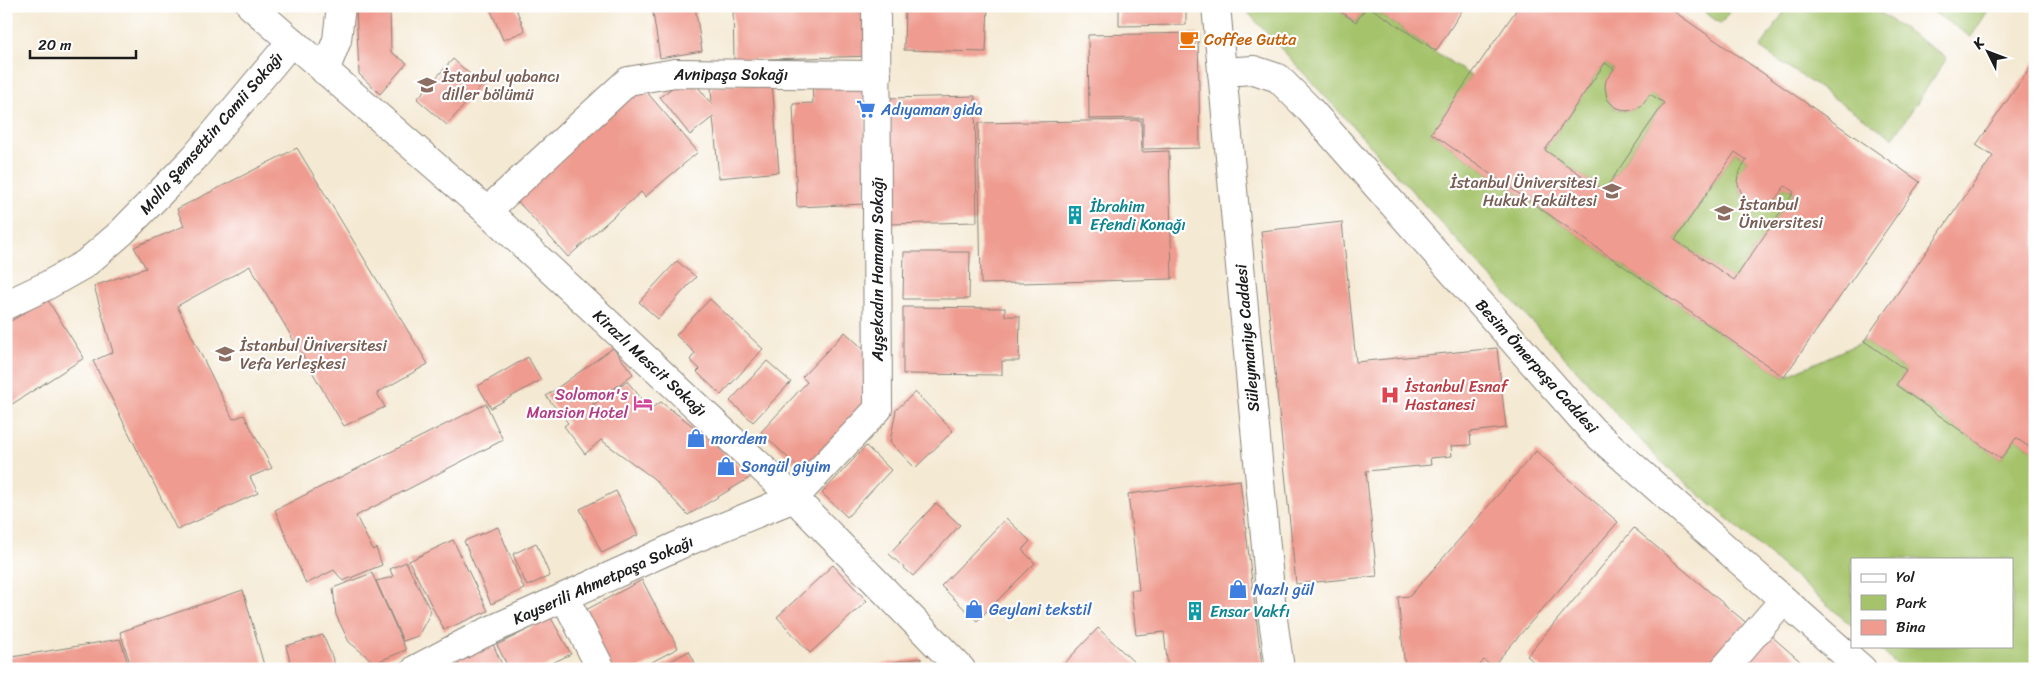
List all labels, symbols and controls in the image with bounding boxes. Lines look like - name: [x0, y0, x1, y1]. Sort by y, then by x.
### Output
- place label: Coffee Gutta: [1204, 25, 1297, 54]
- scale bar: [30, 28, 136, 60]
- cafe icon: Coffee Gutta: [1178, 28, 1200, 50]
- north arrow: [1964, 28, 2014, 78]
- text: K: [1966, 31, 1992, 56]
- text: 20 m: [38, 32, 72, 58]
- street label: Molla Şemsettin Camii Sokağı: [132, 45, 290, 221]
- street label: Avnipaşa Sokağı: [673, 60, 788, 89]
- place label: İstanbul yabancı diller bölümü: [441, 62, 560, 109]
- school or university icon: İstanbul yabancı diller bölümü: [416, 74, 438, 96]
- place label: Adıyaman gida: [880, 95, 983, 124]
- supermarket icon: Adıyaman gida: [855, 98, 877, 120]
- place label: İstanbul Üniversitesi Hukuk Fakültesi: [1449, 168, 1598, 215]
- street label: Ayşekadın Hamamı Sokağı: [863, 177, 892, 362]
- school or university icon: İstanbul Üniversitesi Hukuk Fakültesi: [1601, 180, 1623, 202]
- place label: İstanbul Üniversitesi: [1738, 190, 1823, 237]
- place label: İbrahim Efendi Konağı: [1089, 192, 1186, 239]
- school or university icon: İstanbul Üniversitesi: [1713, 202, 1735, 224]
- building icon: İbrahim Efendi Konağı: [1064, 204, 1086, 226]
- street label: Süleymaniye Caddesi: [1226, 262, 1268, 413]
- street label: Besim Ömerpaşa Caddesi: [1468, 292, 1606, 441]
- street label: Kirazlı Mescit Sokağı: [586, 302, 714, 424]
- place label: İstanbul Üniversitesi Vefa Yerleşkesi: [239, 331, 387, 378]
- school or university icon: İstanbul Üniversitesi Vefa Yerleşkesi: [214, 343, 236, 365]
- place label: İstanbul Esnaf Hastanesi: [1404, 372, 1510, 419]
- place label: Solomon's Mansion Hotel: [527, 380, 629, 427]
- hospital icon: İstanbul Esnaf Hastanesi: [1379, 384, 1401, 406]
- hotel icon: Solomon's Mansion Hotel: [632, 392, 654, 414]
- place label: mordem: [711, 424, 767, 453]
- shop icon: mordem: [685, 427, 707, 449]
- place label: Songül giyim: [741, 452, 831, 481]
- shop icon: Songül giyim: [715, 455, 737, 477]
- street label: Kayserili Ahmetpaşa Sokağı: [508, 527, 698, 633]
- legend: [1851, 558, 2014, 648]
- text: Yol: [1896, 564, 1915, 590]
- place label: Nazlı gül: [1253, 575, 1315, 604]
- shop icon: Nazlı gül: [1227, 578, 1249, 600]
- text: Park: [1896, 590, 1927, 616]
- place label: Geylani tekstil: [989, 595, 1092, 624]
- place label: Ensar Vakfı: [1210, 597, 1290, 626]
- shop icon: Geylani tekstil: [963, 598, 985, 620]
- building icon: Ensar Vakfı: [1184, 600, 1206, 622]
- text: Bina: [1896, 614, 1926, 640]

